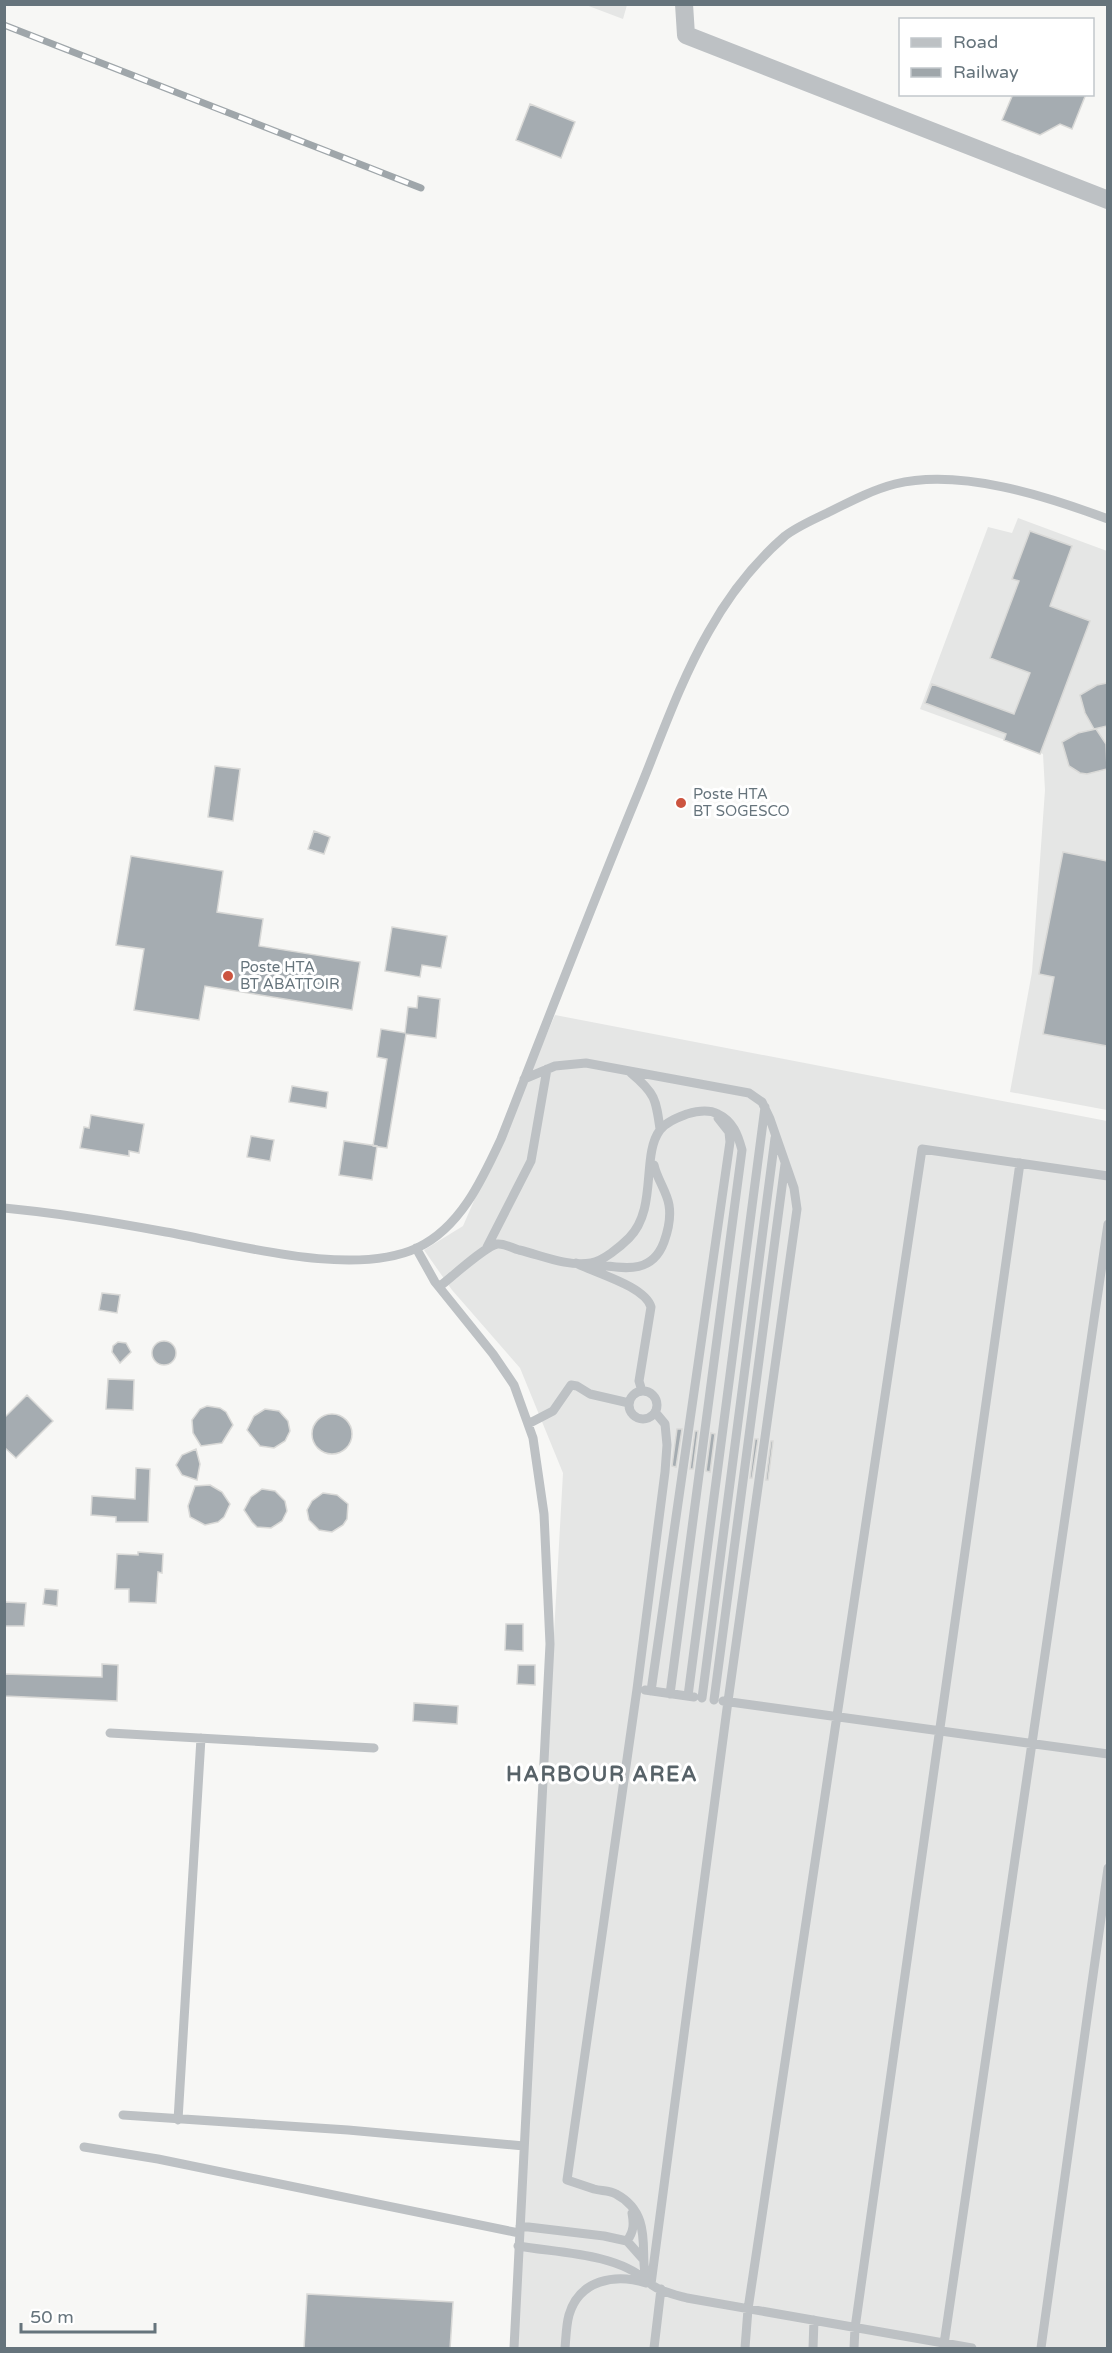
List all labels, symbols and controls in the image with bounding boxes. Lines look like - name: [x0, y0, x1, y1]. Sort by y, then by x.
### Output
- legend: [899, 18, 1094, 96]
- text: Road: [953, 31, 998, 53]
- text: Railway: [953, 61, 1019, 83]
- place label: Poste HTA BT SOGESCO: [693, 785, 790, 820]
- marker: Poste HTA BT SOGESCO: [674, 796, 688, 810]
- place label: Poste HTA BT ABATTOIR: [240, 958, 340, 993]
- marker: Poste HTA BT ABATTOIR: [221, 969, 235, 983]
- district label: HARBOUR AREA: [506, 1762, 698, 1787]
- scale bar: [21, 2296, 154, 2334]
- text: 50 m: [30, 2306, 74, 2328]

